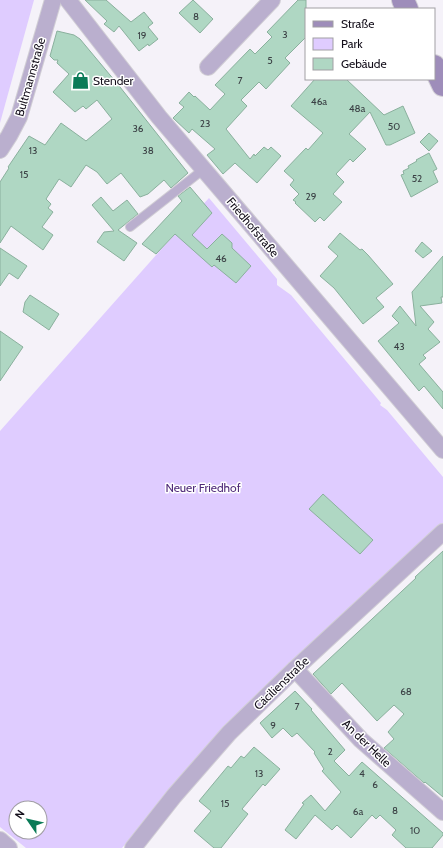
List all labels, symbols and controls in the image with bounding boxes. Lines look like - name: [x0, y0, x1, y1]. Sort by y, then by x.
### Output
- legend: [305, 8, 435, 80]
- house number: 8: [193, 10, 199, 23]
- text: Straße: [341, 16, 374, 31]
- house number: 3: [282, 28, 288, 41]
- house number: 19: [138, 29, 147, 42]
- street label: Bultmannstraße: [12, 36, 48, 118]
- text: Park: [341, 36, 363, 51]
- house number: 5: [267, 54, 273, 67]
- text: Gebäude: [341, 56, 387, 71]
- shop icon: Stender: [70, 70, 90, 90]
- place label: Stender: [93, 73, 133, 88]
- house number: 7: [237, 74, 243, 87]
- house number: 46a: [311, 95, 327, 108]
- house number: 48a: [349, 102, 366, 115]
- house number: 23: [200, 117, 210, 130]
- house number: 50: [388, 120, 400, 133]
- house number: 36: [132, 122, 144, 135]
- house number: 13: [29, 144, 37, 157]
- house number: 38: [142, 144, 154, 157]
- house number: 15: [20, 168, 28, 181]
- house number: 52: [412, 172, 422, 185]
- house number: 29: [306, 190, 317, 203]
- street label: Friedhofstraße: [224, 194, 282, 260]
- house number: 46: [215, 252, 227, 265]
- house number: 43: [393, 340, 405, 353]
- park label: Neuer Friedhof: [165, 480, 241, 495]
- street label: Cäcilienstraße: [250, 653, 312, 713]
- house number: 68: [400, 685, 412, 698]
- house number: 7: [294, 700, 300, 713]
- street label: An der Helle: [339, 716, 395, 770]
- house number: 9: [270, 719, 276, 732]
- house number: 2: [327, 745, 333, 758]
- house number: 13: [255, 767, 263, 780]
- house number: 4: [359, 767, 365, 780]
- house number: 6: [372, 778, 378, 791]
- house number: 15: [221, 797, 229, 810]
- north arrow: [8, 800, 48, 840]
- house number: 8: [392, 804, 398, 817]
- house number: 6a: [353, 805, 363, 818]
- text: N: [12, 807, 28, 822]
- house number: 10: [410, 824, 420, 837]

